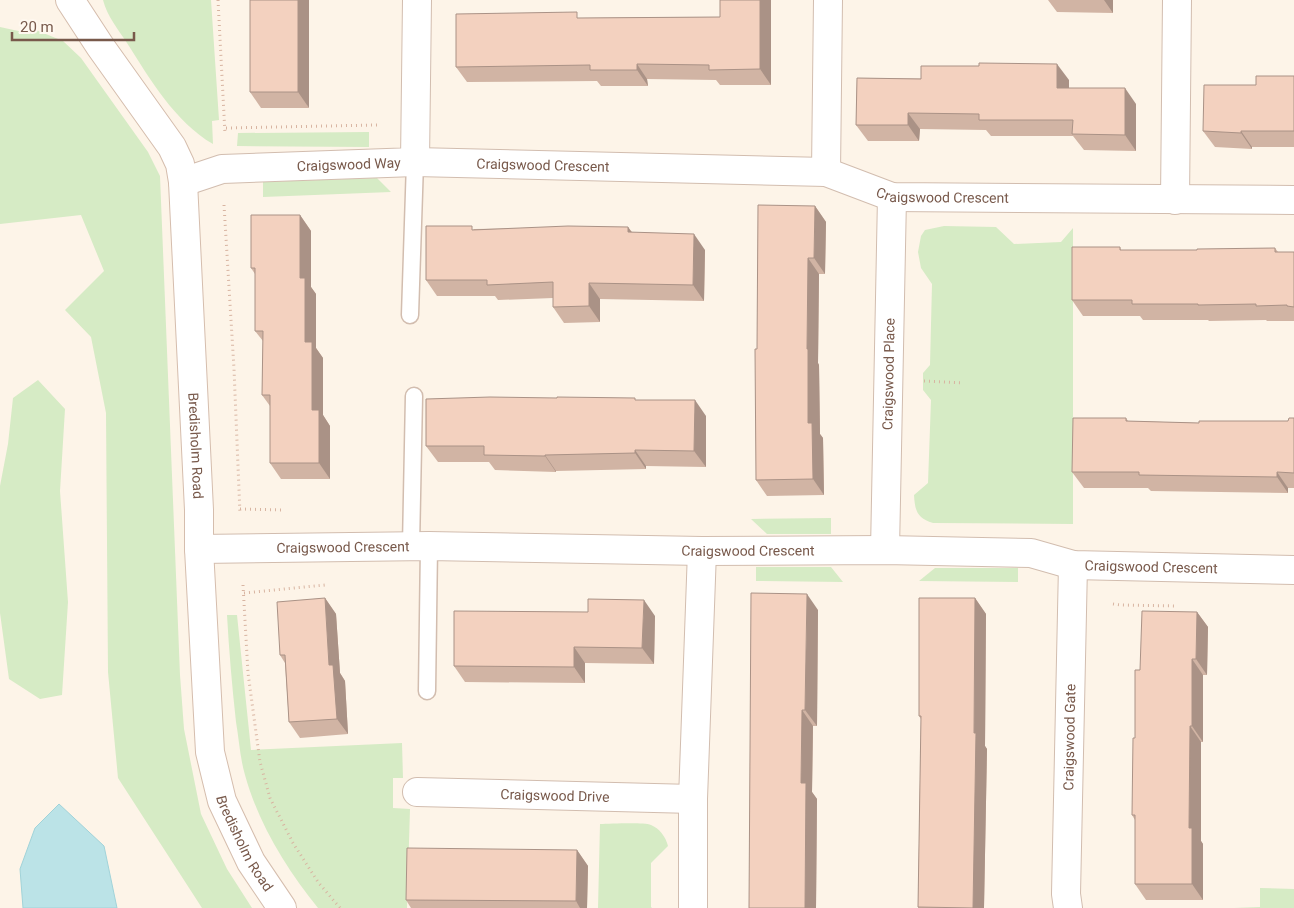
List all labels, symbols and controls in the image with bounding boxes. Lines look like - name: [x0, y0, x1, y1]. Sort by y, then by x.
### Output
- scale bar: [12, 10, 135, 42]
- text: 20 m: [20, 18, 54, 36]
- street label: Craigswood Way: [297, 155, 401, 174]
- street label: Craigswood Crescent: [476, 155, 610, 175]
- street label: Craigswood Crescent: [874, 184, 1009, 206]
- street label: Craigswood Place: [879, 318, 898, 430]
- street label: Bredisholm Road: [185, 392, 206, 499]
- street label: Craigswood Crescent: [276, 538, 410, 556]
- street label: Craigswood Crescent: [681, 542, 815, 559]
- street label: Craigswood Crescent: [1084, 557, 1218, 576]
- street label: Craigswood Gate: [1060, 684, 1078, 791]
- street label: Craigswood Drive: [500, 786, 610, 805]
- street label: Bredisholm Road: [213, 794, 276, 894]

